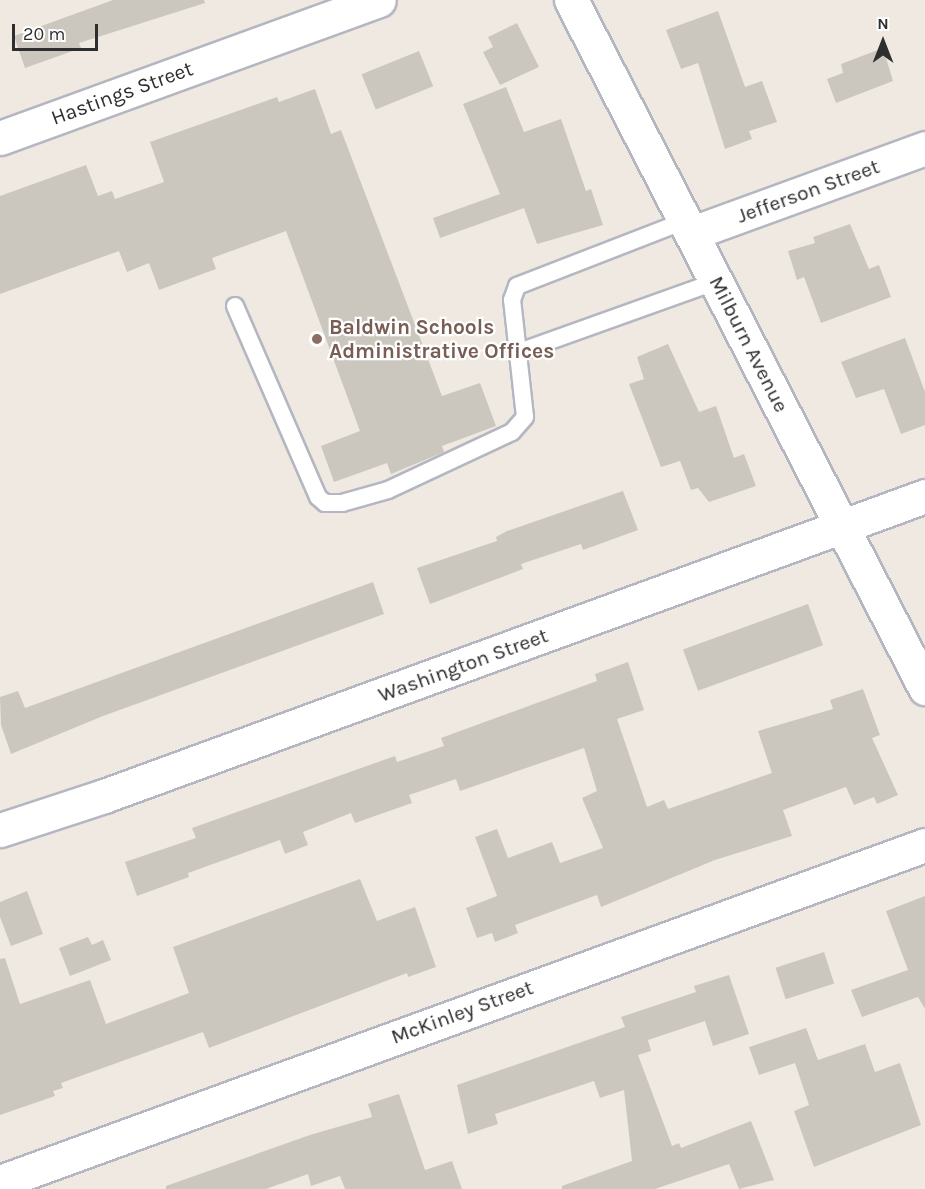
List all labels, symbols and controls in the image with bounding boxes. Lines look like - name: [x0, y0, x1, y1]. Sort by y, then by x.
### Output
- scale bar: [15, 12, 100, 50]
- north arrow: [853, 12, 913, 72]
- text: N: [877, 14, 889, 33]
- text: 20 m: [23, 23, 65, 45]
- street label: Hastings Street: [48, 56, 196, 130]
- street label: Jefferson Street: [733, 154, 883, 228]
- street label: Milburn Avenue: [704, 272, 794, 416]
- place label: Baldwin Schools Administrative Offices: [329, 314, 554, 364]
- marker: Baldwin Schools Administrative Offices: [310, 332, 324, 346]
- street label: Washington Street: [375, 623, 551, 707]
- street label: McKinley Street: [388, 975, 536, 1049]

